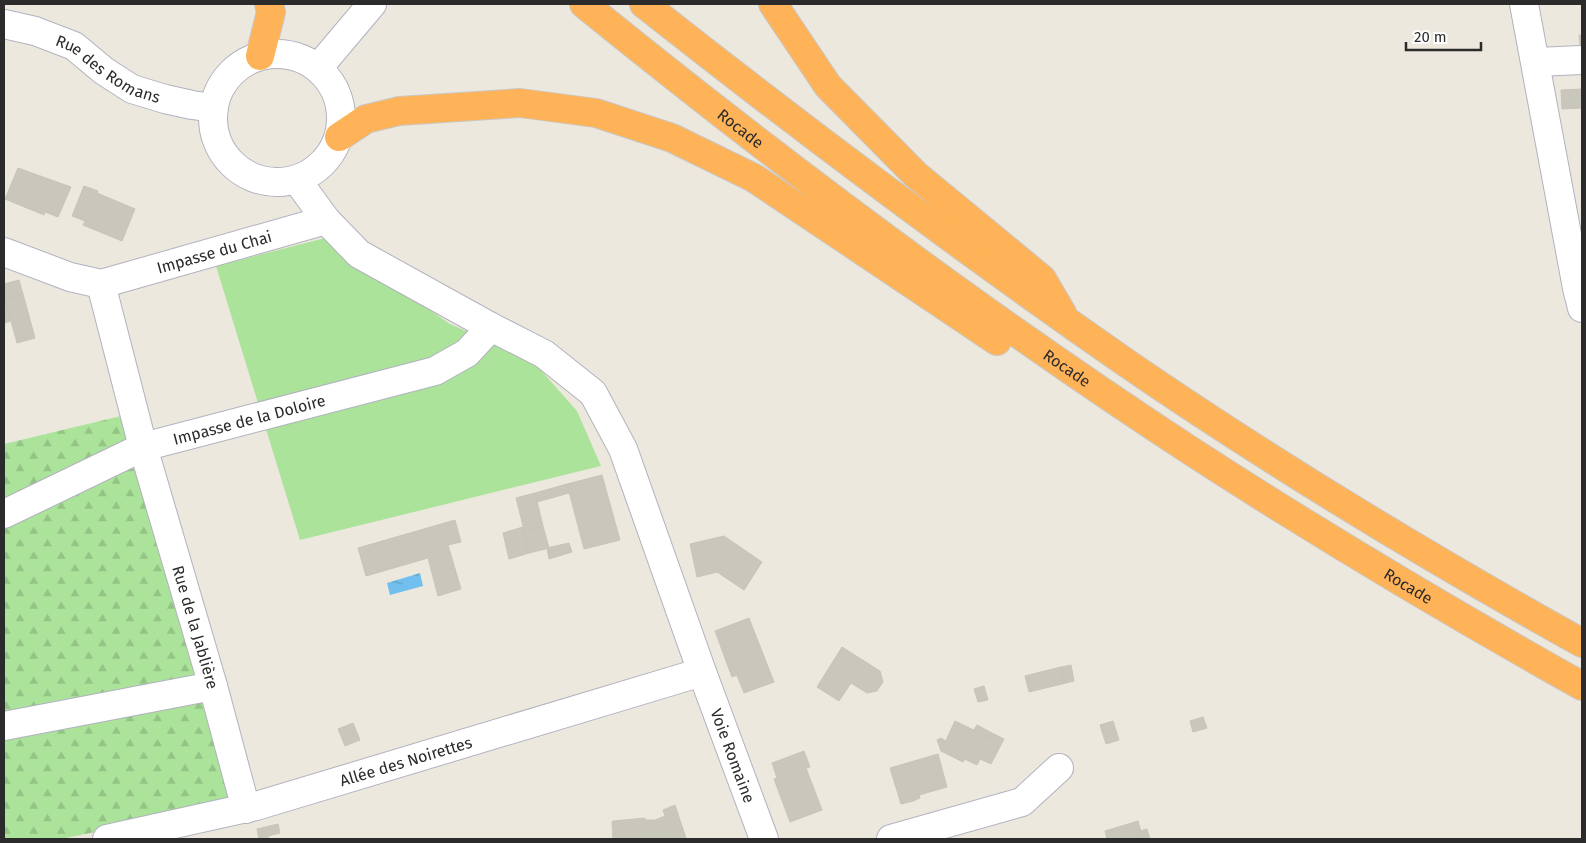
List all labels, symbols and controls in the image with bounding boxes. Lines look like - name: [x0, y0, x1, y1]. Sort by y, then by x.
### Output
- scale bar: [1406, 20, 1481, 52]
- text: 20 m: [1414, 28, 1447, 46]
- street label: Rue des Romans: [53, 30, 163, 107]
- street label: Rocade: [714, 104, 768, 152]
- street label: Impasse du Chai: [154, 226, 274, 277]
- street label: Rocade: [1040, 345, 1095, 391]
- street label: Impasse de la Doloire: [171, 390, 327, 448]
- street label: Rue de la Jablière: [169, 563, 223, 691]
- street label: Rocade: [1381, 564, 1436, 608]
- street label: Voie Romaine: [707, 706, 759, 805]
- street label: Allée des Noirettes: [337, 732, 474, 790]

